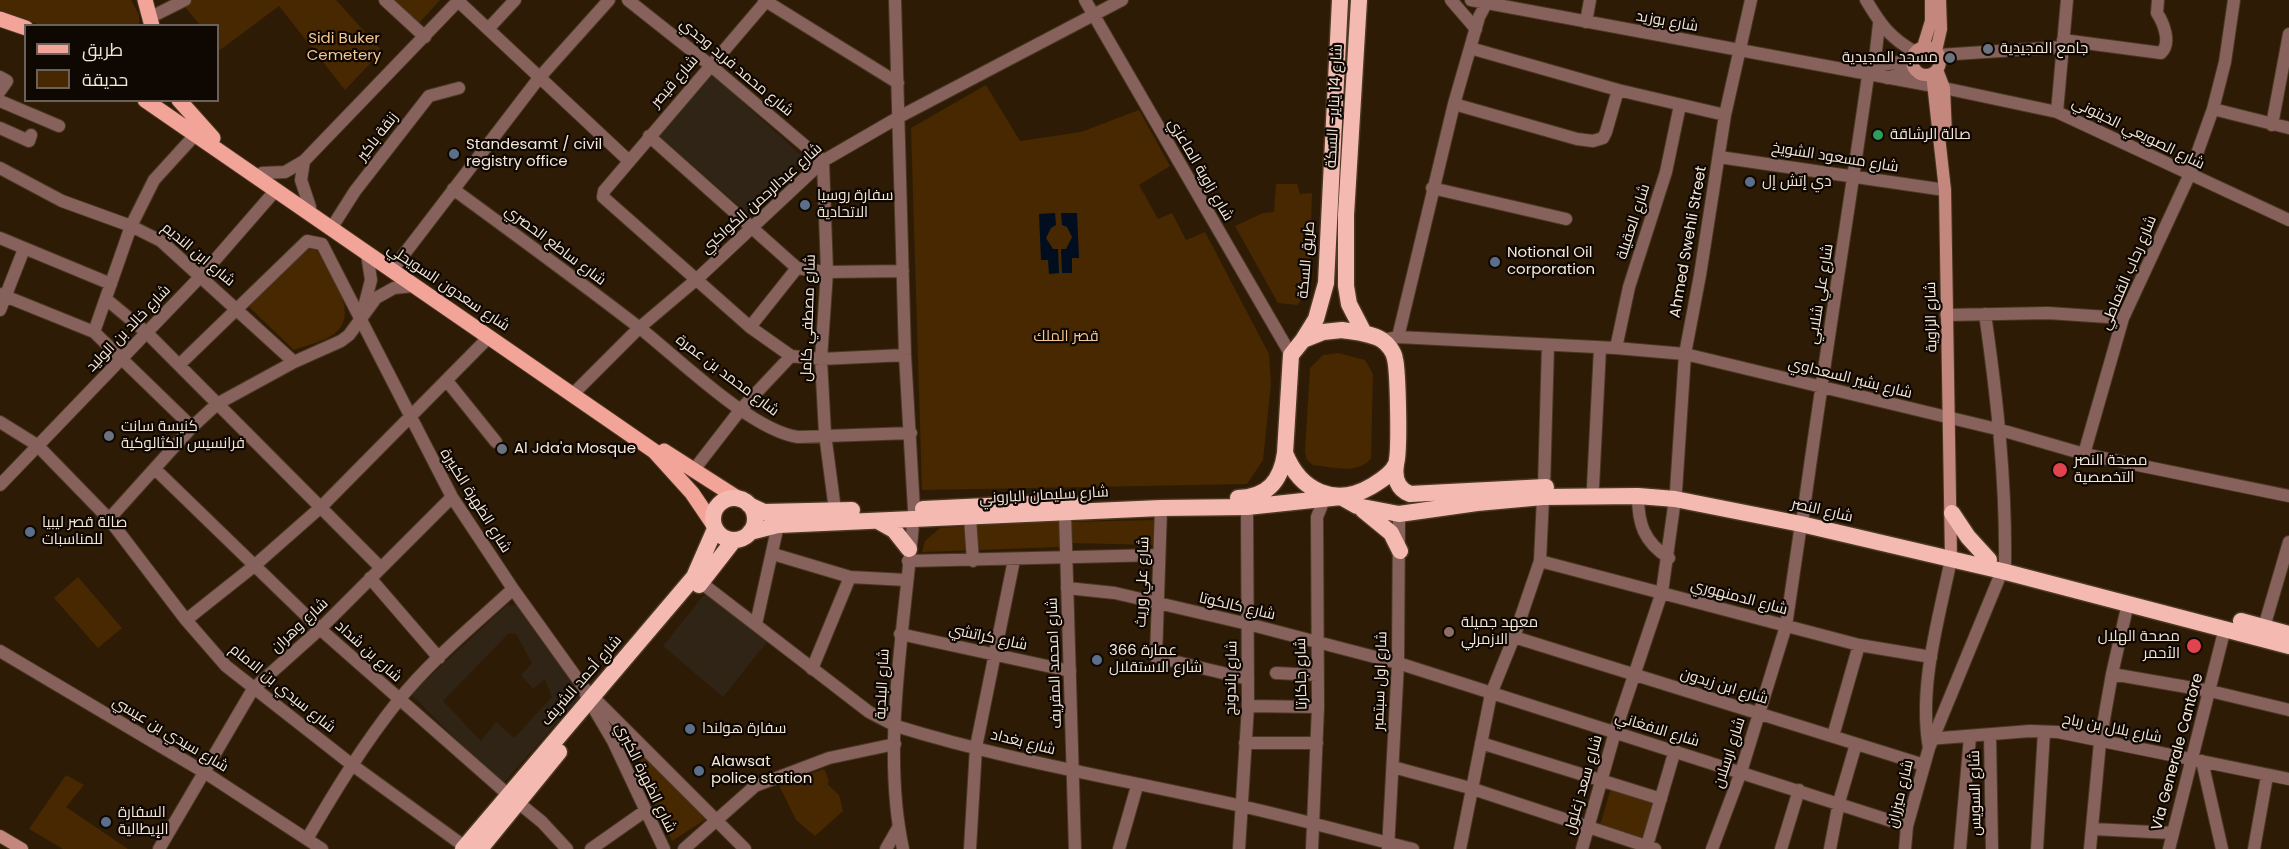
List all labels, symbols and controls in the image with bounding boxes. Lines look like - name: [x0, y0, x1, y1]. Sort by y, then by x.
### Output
- street label: شارع بوزيد: [1634, 8, 1700, 36]
- street label: شارع محمد فريد وجدي: [676, 15, 796, 121]
- legend: [24, 24, 219, 102]
- park label: Sidi Buker Cemetery: [307, 30, 381, 65]
- text: طريق: [82, 37, 123, 62]
- place label: جامع المجيدية: [2000, 40, 2088, 58]
- marker: جامع المجيدية: [1981, 42, 1995, 56]
- street label: شارع 14 يناير- السكة: [1323, 43, 1347, 169]
- place label: مسجد المجيدية: [1842, 49, 1938, 67]
- marker: مسجد المجيدية: [1943, 51, 1957, 65]
- street label: شارع قيصر: [647, 52, 703, 112]
- text: حديقة: [82, 67, 128, 92]
- street label: شارع الصويعي الخيتوني: [2069, 94, 2207, 174]
- street label: زنقة باكير: [353, 109, 403, 165]
- street label: شارع زاوية الماعزي: [1163, 116, 1237, 224]
- place label: صالة الرشاقة: [1890, 126, 1971, 144]
- marker: صالة الرشاقة: [1871, 128, 1885, 142]
- place label: Standesamt / civil registry office: [466, 136, 602, 171]
- street label: شارع مسعود الشويخ: [1770, 139, 1900, 177]
- street label: شارع عبدالرحمن الكواكبي: [698, 140, 826, 258]
- marker: Standesamt / civil registry office: [447, 147, 461, 161]
- street label: Ahmed Swehli Street: [1667, 165, 1711, 319]
- place label: دي إتش إل: [1762, 173, 1831, 191]
- marker: دي إتش إل: [1743, 175, 1757, 189]
- street label: شارع العقيلة: [1613, 182, 1655, 262]
- place label: سفارة روسيا الاتحادية: [817, 187, 893, 222]
- marker: سفارة روسيا الاتحادية: [798, 198, 812, 212]
- street label: شارع ساطع الحصري: [501, 202, 609, 290]
- street label: شارع رحاب القماطي: [2097, 213, 2161, 333]
- street label: شارع ابن النديم: [158, 219, 238, 291]
- street label: طريق السكة: [1295, 220, 1319, 300]
- street label: شارع سعدون السويحلي: [383, 240, 513, 336]
- street label: شارع علي شلابي: [1804, 242, 1838, 346]
- place label: Notional Oil corporation: [1507, 244, 1595, 279]
- street label: شارع مصطفي كامل: [798, 254, 820, 382]
- marker: Notional Oil corporation: [1488, 255, 1502, 269]
- street label: شارع خالد بن الوليد: [83, 282, 175, 376]
- street label: شارع الزاوية: [1922, 282, 1942, 352]
- park label: قصر الملك: [1033, 328, 1099, 346]
- street label: شارع محمد بن عمرة: [672, 331, 782, 421]
- street label: شارع بشير السعداوي: [1786, 355, 1914, 403]
- place label: كنيسة سانت فرانسيس الكثالوكية: [121, 418, 245, 453]
- marker: كنيسة سانت فرانسيس الكثالوكية: [102, 429, 116, 443]
- place label: Al Jda'a Mosque: [514, 440, 636, 458]
- marker: Al Jda'a Mosque: [495, 442, 509, 456]
- street label: شارع الظهرة الكبيرة: [436, 445, 514, 557]
- place label: مصحة النصر التخصصية: [2074, 452, 2147, 487]
- marker: مصحة النصر التخصصية: [2051, 461, 2069, 479]
- street label: شارع سليمان الباروني: [979, 484, 1109, 508]
- street label: شارع النصر: [1790, 495, 1854, 527]
- place label: صالة قصر ليبيا للمناسبات: [42, 514, 127, 549]
- marker: صالة قصر ليبيا للمناسبات: [23, 525, 37, 539]
- street label: شارع علي وريث: [1132, 536, 1154, 628]
- street label: شارع الدمنهوري: [1689, 576, 1789, 620]
- street label: شارع كالكوتا: [1197, 589, 1277, 625]
- street label: شارع وهران: [268, 595, 332, 657]
- street label: شارع امحمد المقريف: [1044, 597, 1066, 729]
- place label: معهد جميلة الازمرلي: [1461, 614, 1538, 649]
- street label: شارع بن شداد: [331, 617, 405, 687]
- street label: شارع كراتشي: [947, 621, 1029, 655]
- marker: معهد جميلة الازمرلي: [1442, 625, 1456, 639]
- place label: مصحة الهلال الأحمر: [2098, 628, 2180, 663]
- street label: شارع اول سبتمبر: [1370, 631, 1392, 731]
- street label: شارع أحمد الشريف: [538, 632, 626, 730]
- marker: مصحة الهلال الأحمر: [2185, 637, 2203, 655]
- street label: شارع جاكارتا: [1292, 638, 1312, 710]
- street label: شارع باندونج: [1222, 640, 1242, 716]
- street label: شارع سيدي بن الامام: [225, 641, 339, 737]
- place label: عمارة 366 شارع الاستقلال: [1109, 642, 1202, 677]
- street label: شارع البلدية: [872, 648, 894, 720]
- marker: عمارة 366 شارع الاستقلال: [1090, 653, 1104, 667]
- street label: شارع ابن زيدون: [1678, 665, 1770, 709]
- street label: Via Generale Cantore: [2148, 672, 2208, 832]
- street label: شارع سيدي بن عيسي: [109, 693, 231, 777]
- street label: شارع الافغاني: [1613, 709, 1701, 751]
- street label: شارع بلال بن رباح: [2061, 711, 2163, 747]
- street label: شارع ارسلان: [1710, 715, 1750, 791]
- street label: شارع الظهرة الكبري: [611, 720, 679, 836]
- place label: سفارة هولندا: [702, 720, 786, 738]
- marker: سفارة هولندا: [683, 722, 697, 736]
- street label: شارع بغداد: [989, 726, 1057, 760]
- street label: شارع سعد زغلول: [1561, 733, 1607, 837]
- street label: شارع السويس: [1966, 750, 1986, 836]
- place label: Alawsat police station: [711, 753, 812, 788]
- street label: شارع ميزران: [1884, 758, 1918, 830]
- marker: Alawsat police station: [692, 764, 706, 778]
- place label: السفارة الإيطالية: [118, 804, 169, 839]
- marker: السفارة الإيطالية: [99, 815, 113, 829]

